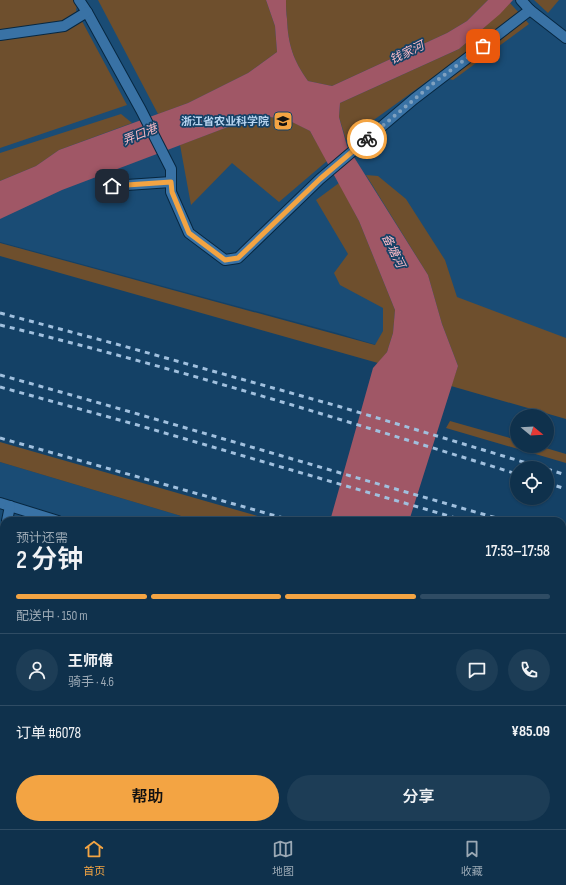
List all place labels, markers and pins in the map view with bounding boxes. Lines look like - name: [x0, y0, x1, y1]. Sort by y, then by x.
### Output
- pin: [466, 29, 500, 63]
- school or university icon: 浙江省农业科学院: [272, 110, 294, 132]
- place label: 浙江省农业科学院: [181, 115, 269, 128]
- pin: [95, 169, 129, 203]

